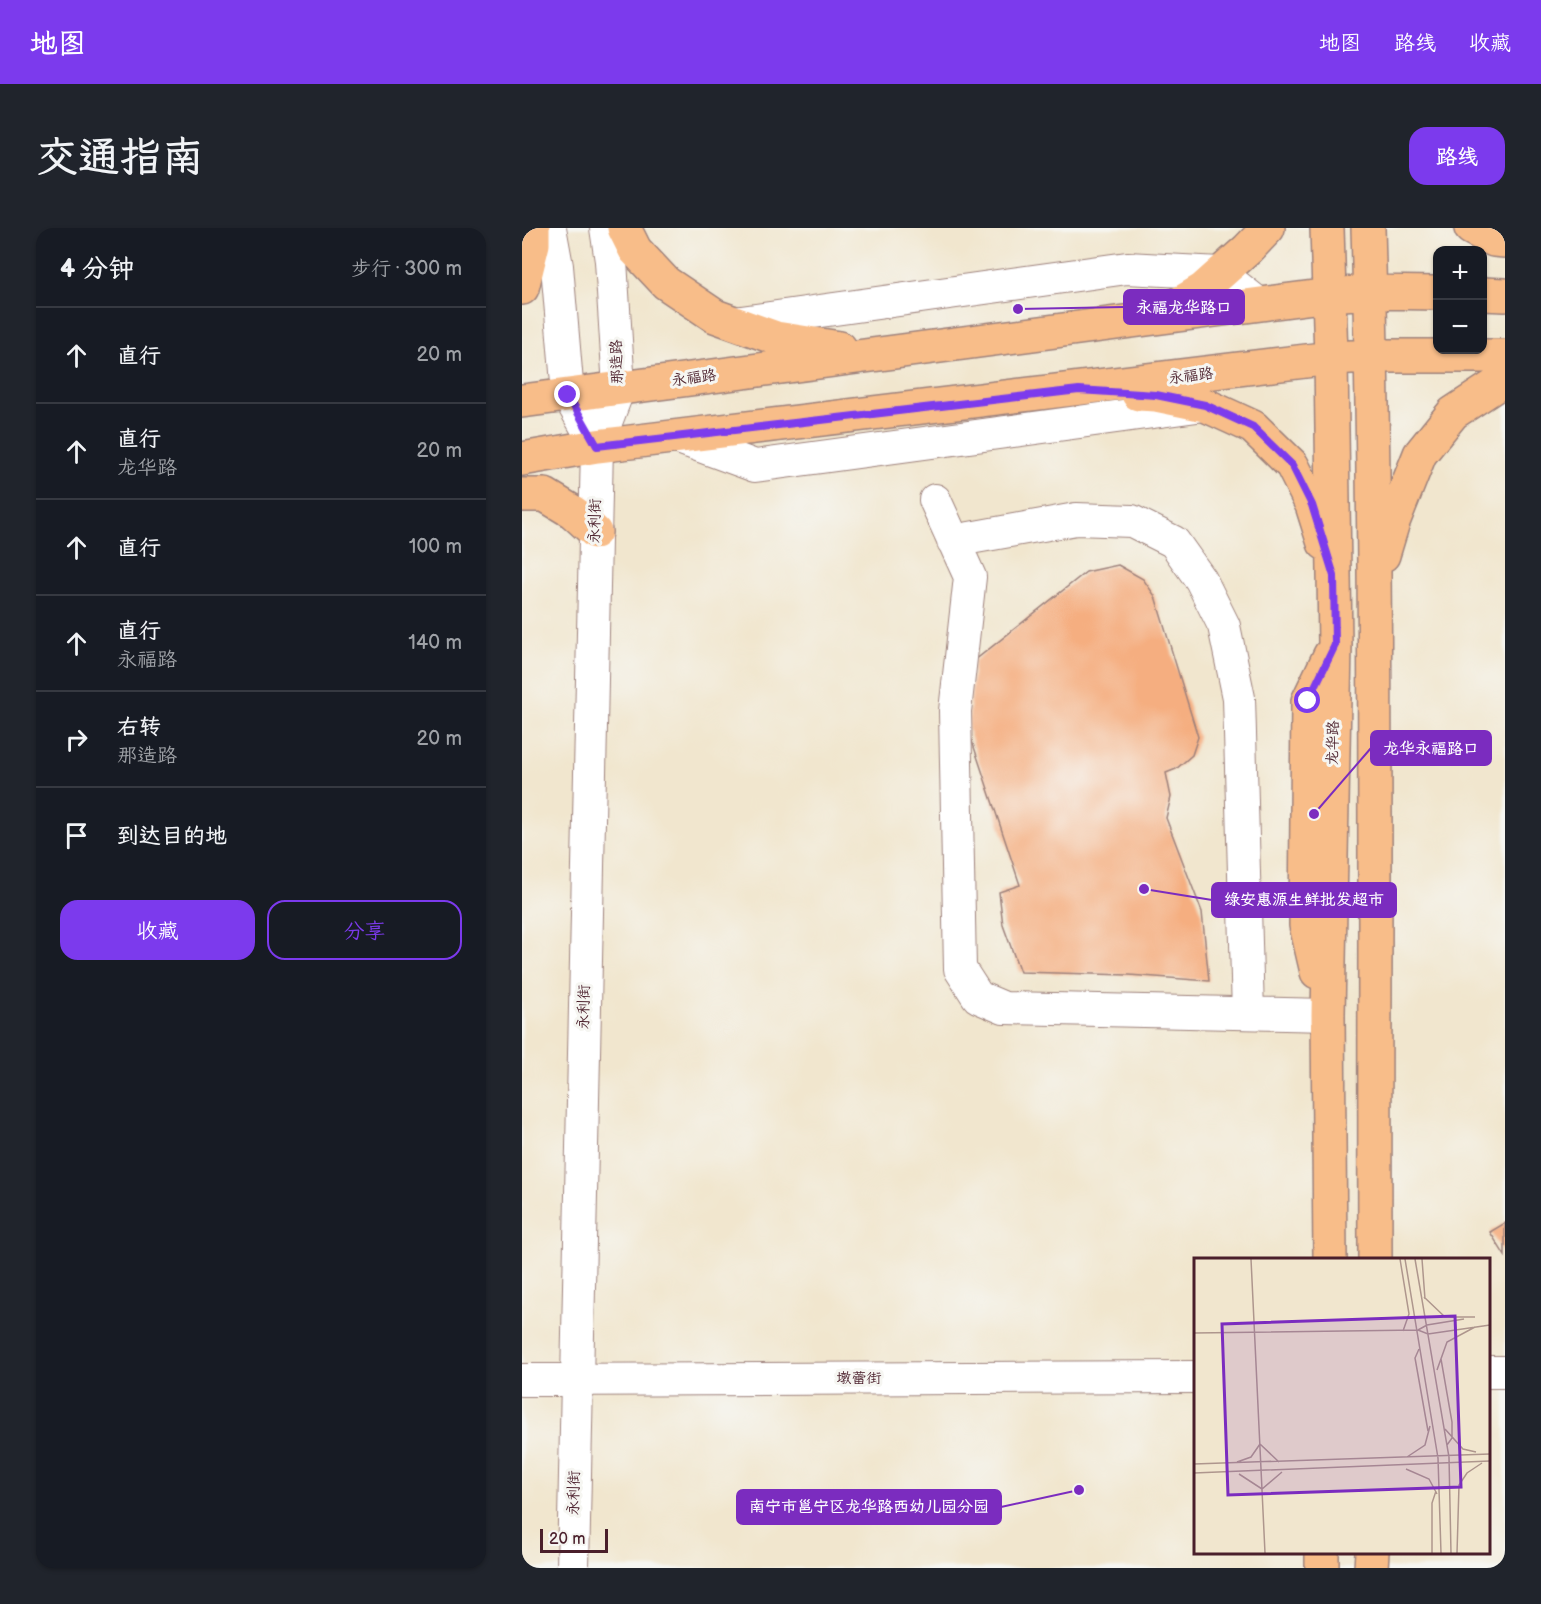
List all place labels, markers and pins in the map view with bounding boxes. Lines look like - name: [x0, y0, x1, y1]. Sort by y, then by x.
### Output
- callout: 永福龙华路口: [1124, 290, 1244, 324]
- callout: 龙华永福路口: [1371, 731, 1491, 765]
- callout: 绿安惠源生鲜批发超市: [1212, 883, 1396, 917]
- callout: 南宁市邕宁区龙华路西幼儿园分园: [737, 1490, 1001, 1524]

